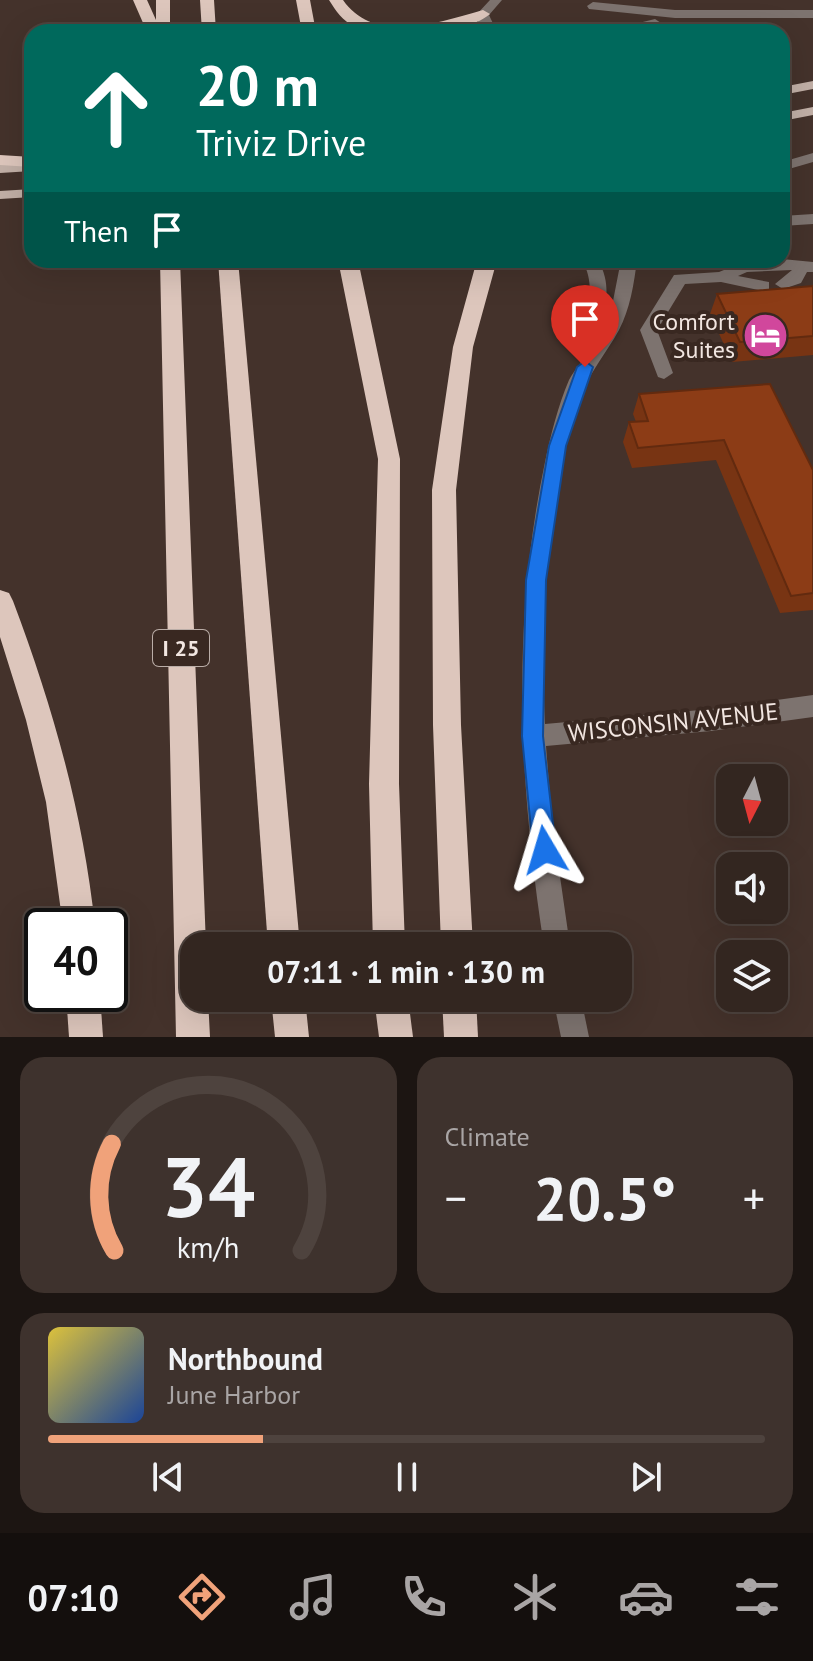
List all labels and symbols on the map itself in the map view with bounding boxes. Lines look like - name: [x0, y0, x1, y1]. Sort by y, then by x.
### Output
- pin: [551, 285, 619, 367]
- place label: Comfort Suites: [653, 306, 735, 365]
- hotel icon: Comfort Suites: [742, 311, 790, 359]
- road number: I 25: [153, 630, 209, 666]
- street label: WISCONSIN AVENUE: [567, 696, 779, 748]
- north arrow: [716, 764, 788, 836]
- position arrow: [503, 808, 587, 892]
- speed limit sign: 40: [24, 908, 128, 1012]

